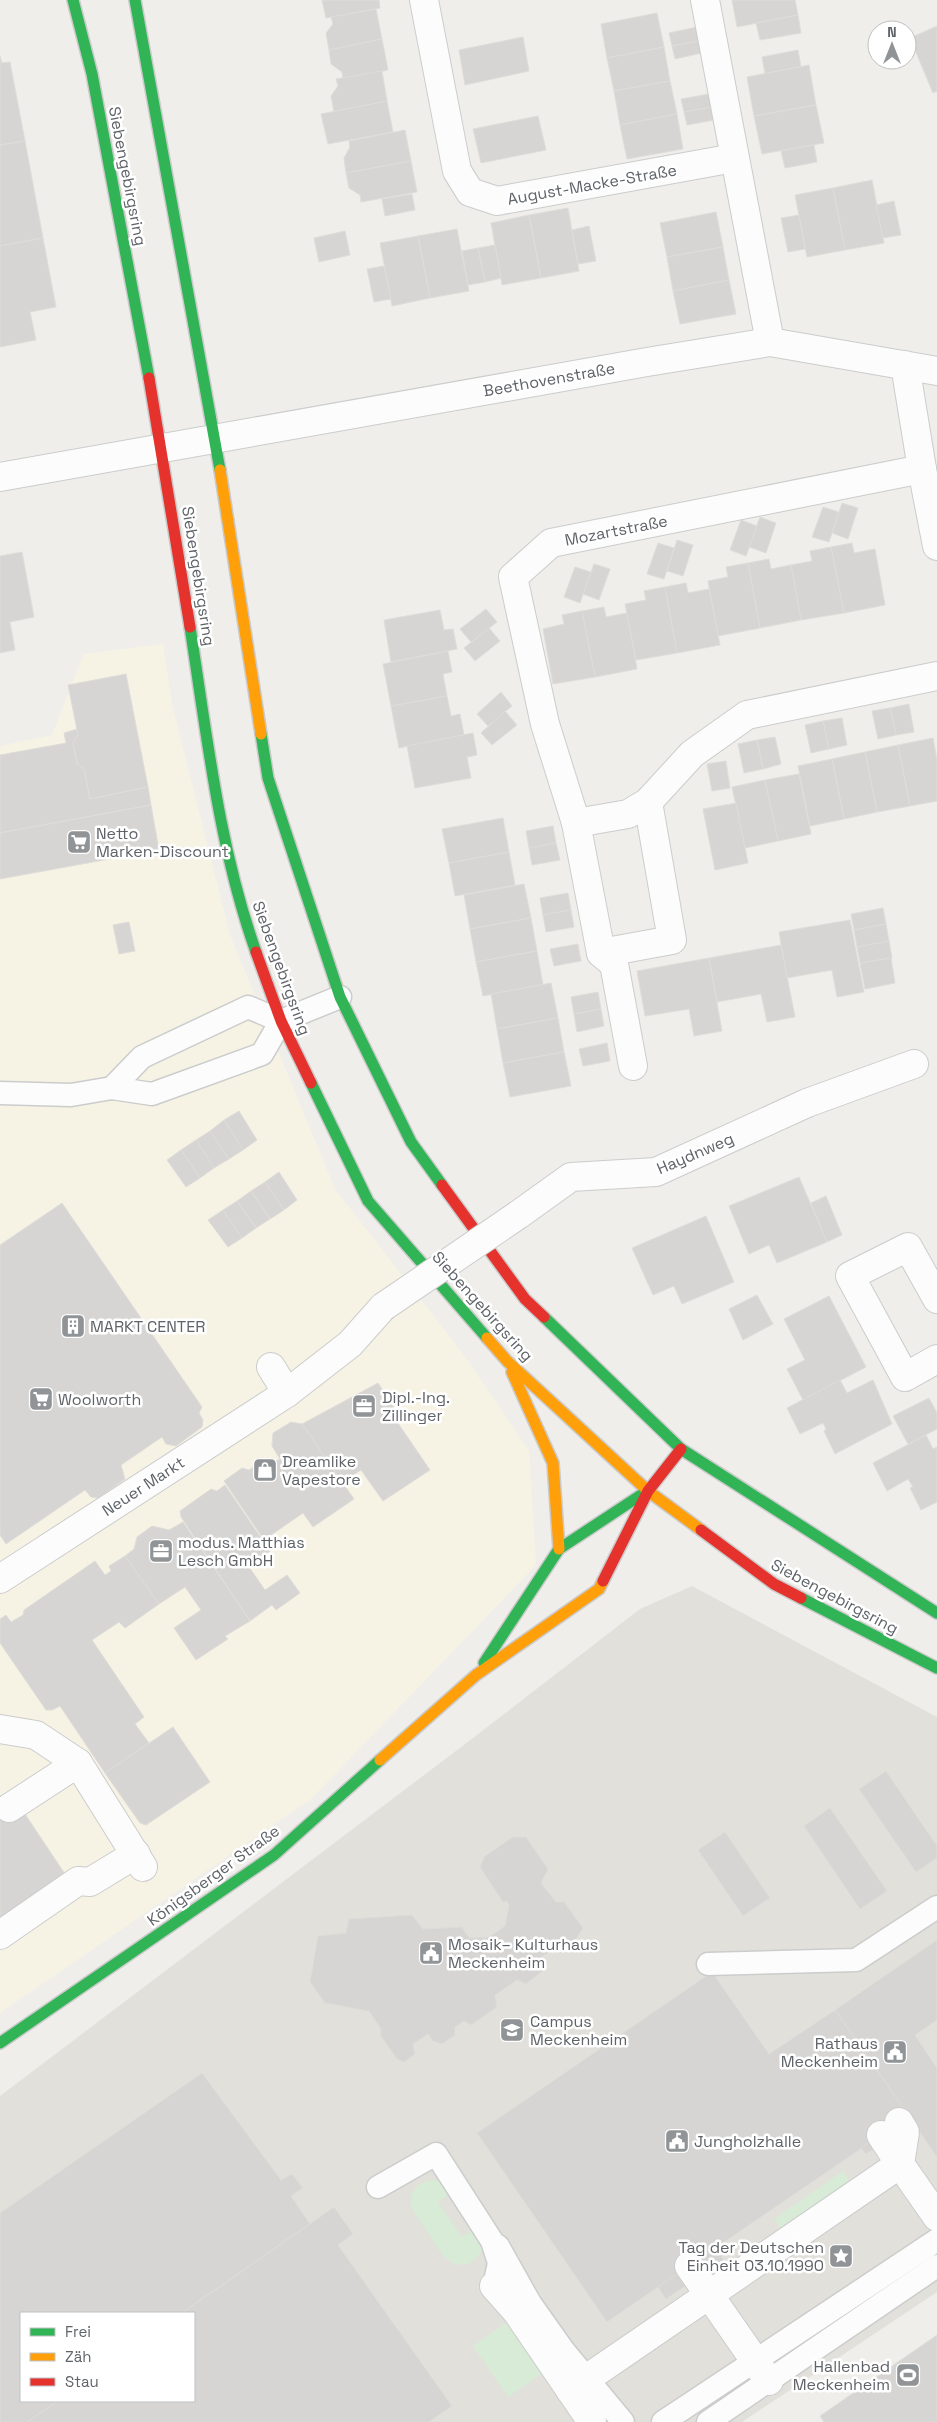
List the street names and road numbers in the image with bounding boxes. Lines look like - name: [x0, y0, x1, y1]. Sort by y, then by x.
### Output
- street label: Siebengebirgsring: [104, 105, 151, 247]
- street label: August-Macke-Straße: [506, 159, 678, 210]
- street label: Beethovenstraße: [481, 358, 617, 401]
- street label: Siebengebirgsring: [177, 505, 220, 647]
- street label: Mozartstraße: [563, 510, 669, 551]
- street label: Siebengebirgsring: [248, 898, 316, 1038]
- street label: Haydnweg: [653, 1128, 737, 1179]
- street label: Siebengebirgsring: [428, 1247, 538, 1366]
- street label: Neuer Markt: [98, 1452, 189, 1521]
- street label: Siebengebirgsring: [767, 1554, 902, 1639]
- street label: Königsberger Straße: [143, 1820, 284, 1931]

